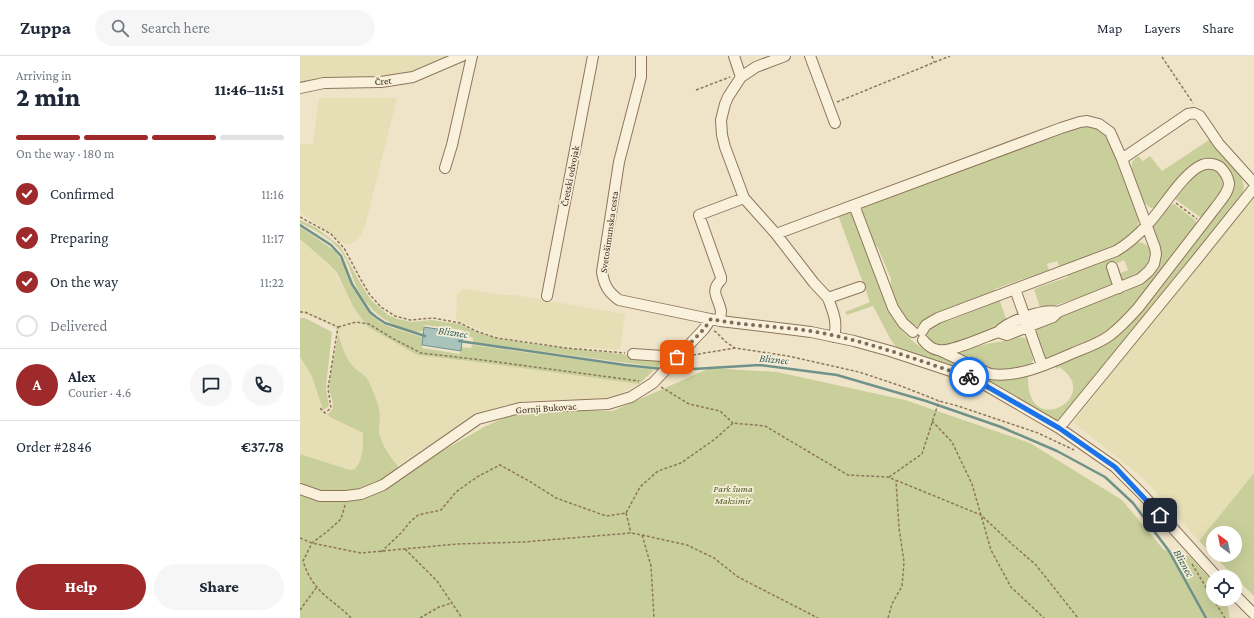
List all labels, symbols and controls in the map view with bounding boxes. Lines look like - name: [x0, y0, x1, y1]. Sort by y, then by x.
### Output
- search box: [95, 10, 375, 46]
- text: Zuppa: [20, 17, 71, 38]
- icon: search: [109, 17, 131, 39]
- text: Search here: [141, 20, 210, 36]
- text: Map: [1097, 20, 1122, 36]
- text: Layers: [1144, 20, 1181, 36]
- text: Share: [1203, 20, 1234, 36]
- text: Arriving in: [16, 68, 72, 83]
- street label: Čret: [374, 75, 393, 87]
- text: 11:46–11:51: [214, 82, 284, 98]
- text: 2 min: [16, 83, 80, 112]
- street label: Čretski odvojak: [559, 144, 582, 207]
- text: On the way · 180 m: [16, 146, 115, 161]
- icon: check: [16, 183, 38, 205]
- text: Confirmed: [50, 186, 114, 202]
- text: 11:16: [261, 187, 284, 202]
- street label: Svetošimunska cesta: [598, 190, 620, 274]
- icon: check: [16, 227, 38, 249]
- text: Preparing: [50, 230, 109, 246]
- text: 11:17: [262, 231, 284, 246]
- icon: check: [16, 271, 38, 293]
- text: On the way: [50, 274, 118, 290]
- text: 11:22: [260, 275, 284, 290]
- text: Delivered: [50, 318, 107, 334]
- water label: Bliznec: [438, 324, 469, 340]
- pin: [660, 340, 694, 374]
- icon: bag: [666, 346, 688, 368]
- water label: Bliznec: [759, 351, 789, 367]
- courier: [949, 357, 989, 397]
- button: chat: [190, 364, 232, 406]
- button: phone: [242, 364, 284, 406]
- icon: bike: [958, 366, 980, 388]
- text: Alex: [68, 369, 96, 385]
- text: A: [33, 377, 41, 393]
- text: Courier · 4.6: [68, 385, 131, 400]
- street label: Gornji Bukovac: [515, 400, 578, 417]
- text: Order #2846: [16, 439, 92, 455]
- text: €37.78: [241, 439, 284, 455]
- park label: Park šuma Maksimir: [713, 483, 753, 506]
- pin: [1143, 498, 1177, 532]
- icon: home: [1149, 504, 1171, 526]
- north arrow: [1206, 526, 1242, 562]
- map controls: [1206, 526, 1242, 606]
- water label: Bliznec: [1172, 547, 1196, 579]
- button: Help: [16, 564, 146, 610]
- button: Share: [154, 564, 284, 610]
- button: locate: [1206, 570, 1242, 606]

